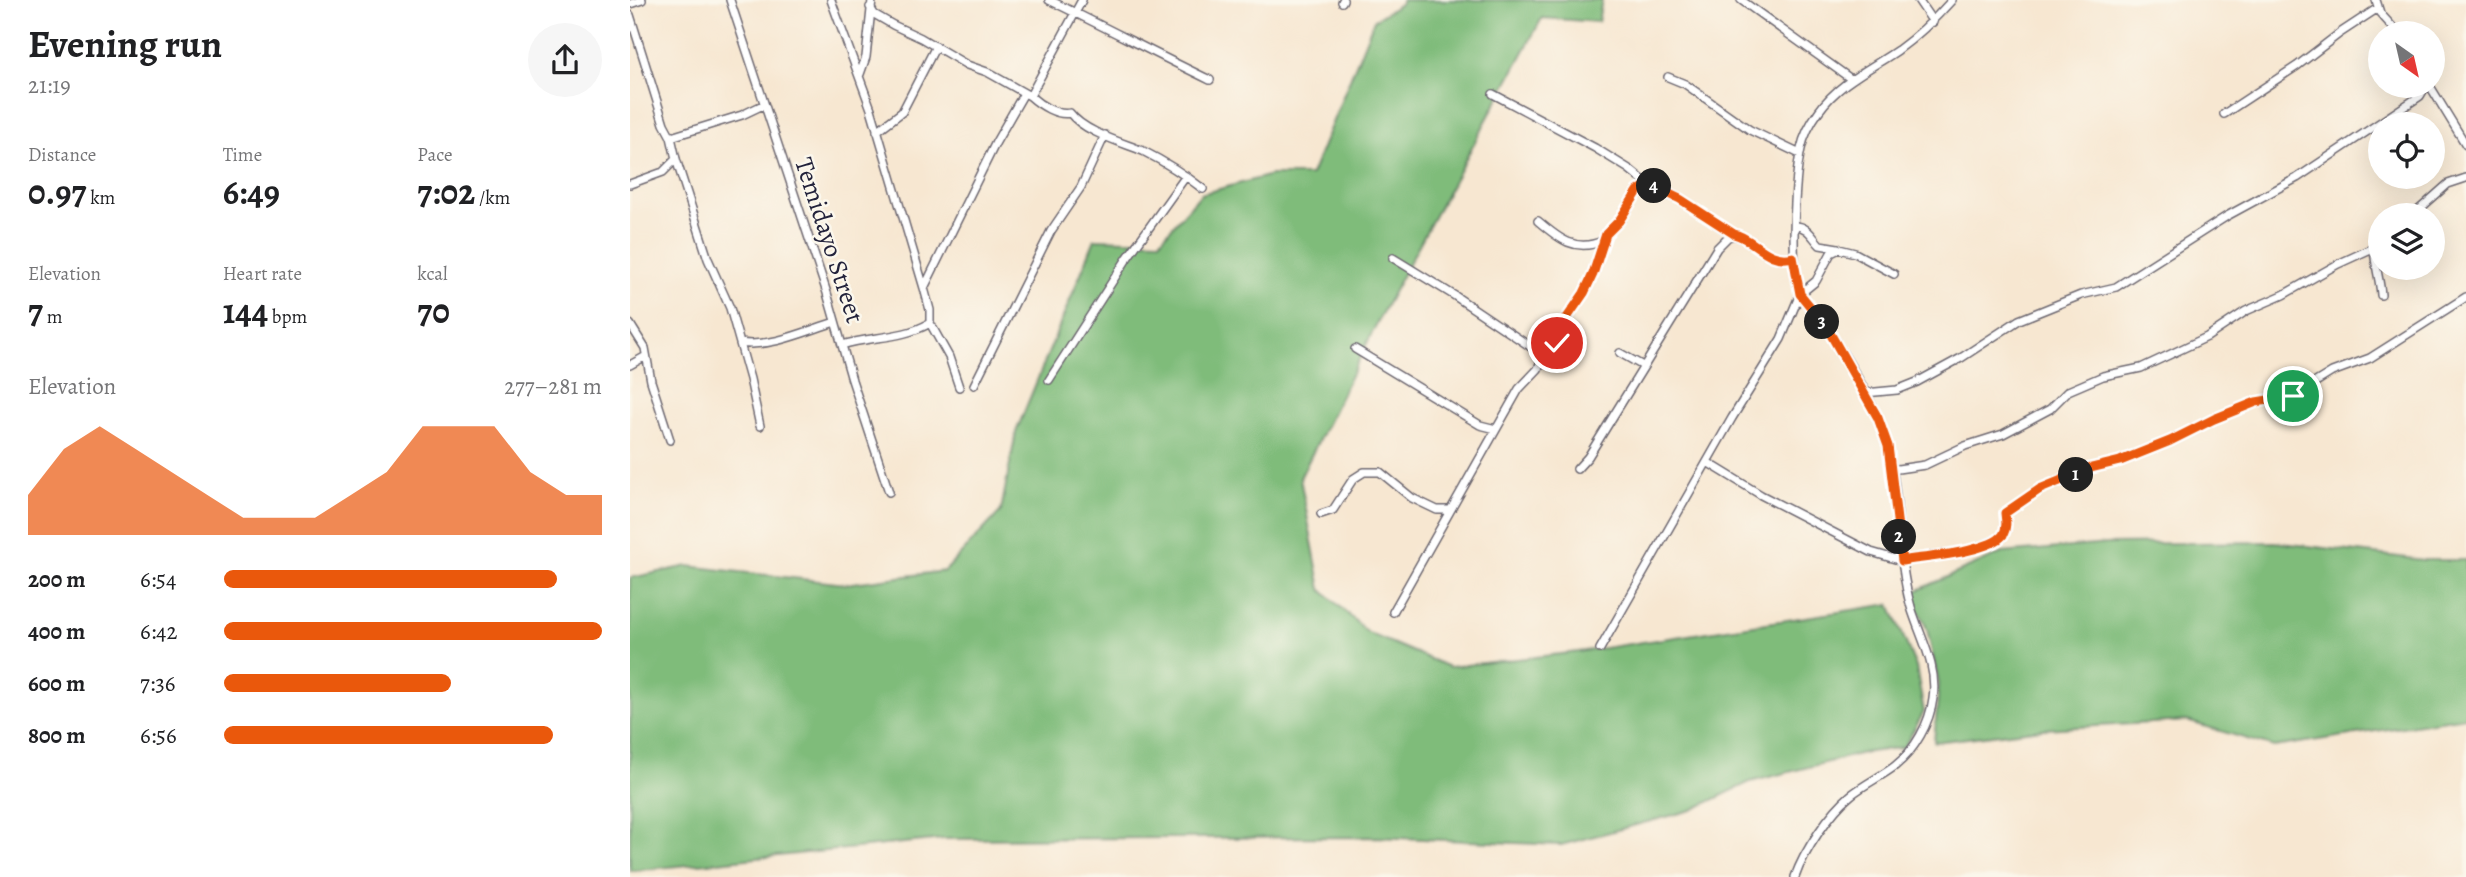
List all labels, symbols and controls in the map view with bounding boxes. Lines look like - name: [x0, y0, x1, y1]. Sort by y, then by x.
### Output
- text: Evening run: [28, 18, 222, 70]
- north arrow: [2368, 21, 2445, 98]
- map controls: [2368, 21, 2445, 280]
- button: share: [528, 23, 602, 97]
- text: 21:19: [28, 70, 71, 101]
- button: locate: [2368, 112, 2445, 189]
- text: Distance: [28, 142, 96, 168]
- text: Time: [223, 142, 262, 168]
- text: Pace: [417, 142, 453, 168]
- street label: Temidayo Street: [786, 153, 873, 328]
- text: 0.97: [28, 168, 86, 216]
- text: 6:49: [223, 168, 280, 216]
- text: 7:02: [417, 168, 475, 216]
- pin: 4: [1636, 168, 1672, 204]
- text: 4: [1649, 172, 1658, 198]
- text: km: [86, 185, 115, 211]
- text: /km: [475, 185, 510, 211]
- button: layers: [2368, 203, 2445, 280]
- text: Elevation: [28, 261, 101, 287]
- text: Heart rate: [223, 261, 302, 287]
- text: kcal: [417, 261, 448, 287]
- text: 7: [28, 287, 43, 335]
- text: 144: [223, 287, 268, 335]
- text: 70: [417, 287, 450, 335]
- text: m: [43, 304, 63, 330]
- text: bpm: [268, 304, 307, 330]
- pin: 3: [1804, 304, 1840, 340]
- text: 3: [1817, 308, 1826, 334]
- pin: [1527, 313, 1587, 373]
- icon: check: [1538, 324, 1576, 362]
- pin: [2263, 366, 2323, 426]
- text: Elevation: [28, 371, 116, 402]
- text: 277–281 m: [504, 371, 602, 402]
- icon: arrive: [2274, 377, 2312, 415]
- pin: 1: [2058, 458, 2094, 492]
- text: 1: [2072, 461, 2079, 487]
- pin: 2: [1882, 520, 1916, 554]
- text: 2: [1894, 523, 1903, 549]
- text: 200 m: [28, 564, 86, 595]
- text: 6:54: [140, 564, 176, 595]
- text: 400 m: [28, 616, 85, 647]
- text: 6:42: [140, 616, 177, 647]
- text: 600 m: [28, 668, 85, 699]
- text: 7:36: [140, 668, 175, 699]
- text: 800 m: [28, 720, 85, 751]
- text: 6:56: [140, 720, 177, 751]

